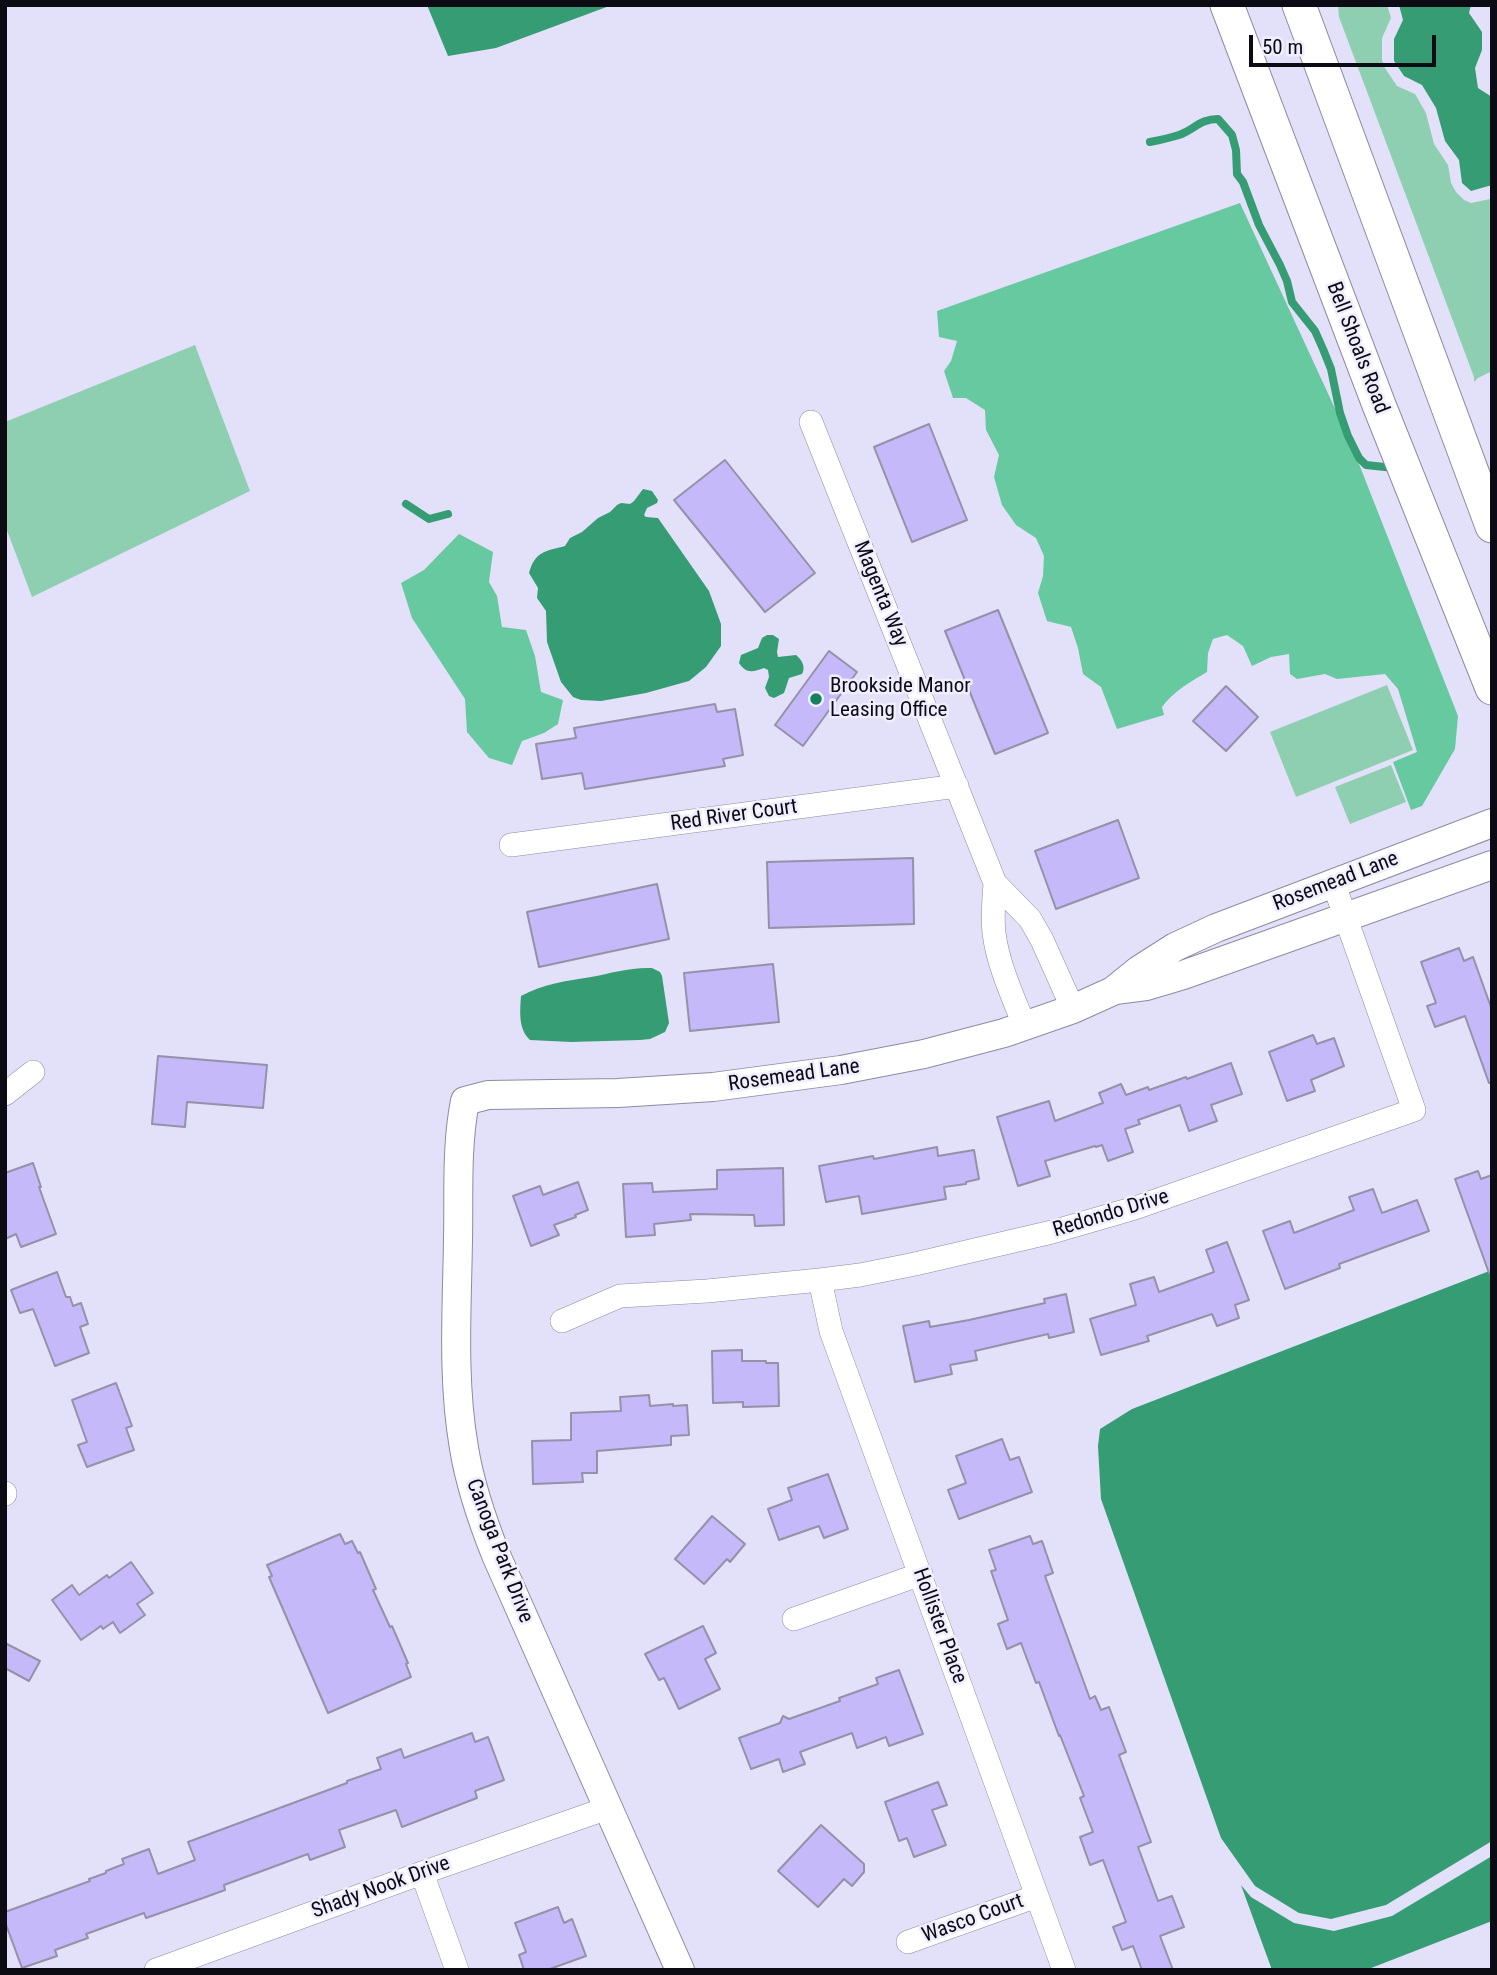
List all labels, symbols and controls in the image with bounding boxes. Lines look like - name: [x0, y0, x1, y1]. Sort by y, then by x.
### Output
- scale bar: [1252, 21, 1439, 65]
- text: 50 m: [1262, 35, 1303, 59]
- street label: Bell Shoals Road: [1320, 279, 1394, 417]
- street label: Magenta Way: [847, 537, 913, 651]
- place label: Brookside Manor Leasing Office: [830, 674, 971, 724]
- marker: Brookside Manor Leasing Office: [808, 691, 824, 707]
- street label: Red River Court: [669, 795, 799, 837]
- street label: Rosemead Lane: [1270, 847, 1402, 917]
- street label: Rosemead Lane: [727, 1054, 861, 1098]
- street label: Redondo Drive: [1050, 1184, 1172, 1244]
- street label: Canoga Park Drive: [460, 1475, 538, 1627]
- street label: Hollister Place: [906, 1565, 972, 1687]
- street label: Shady Nook Drive: [308, 1851, 454, 1925]
- street label: Wasco Court: [919, 1889, 1027, 1949]

